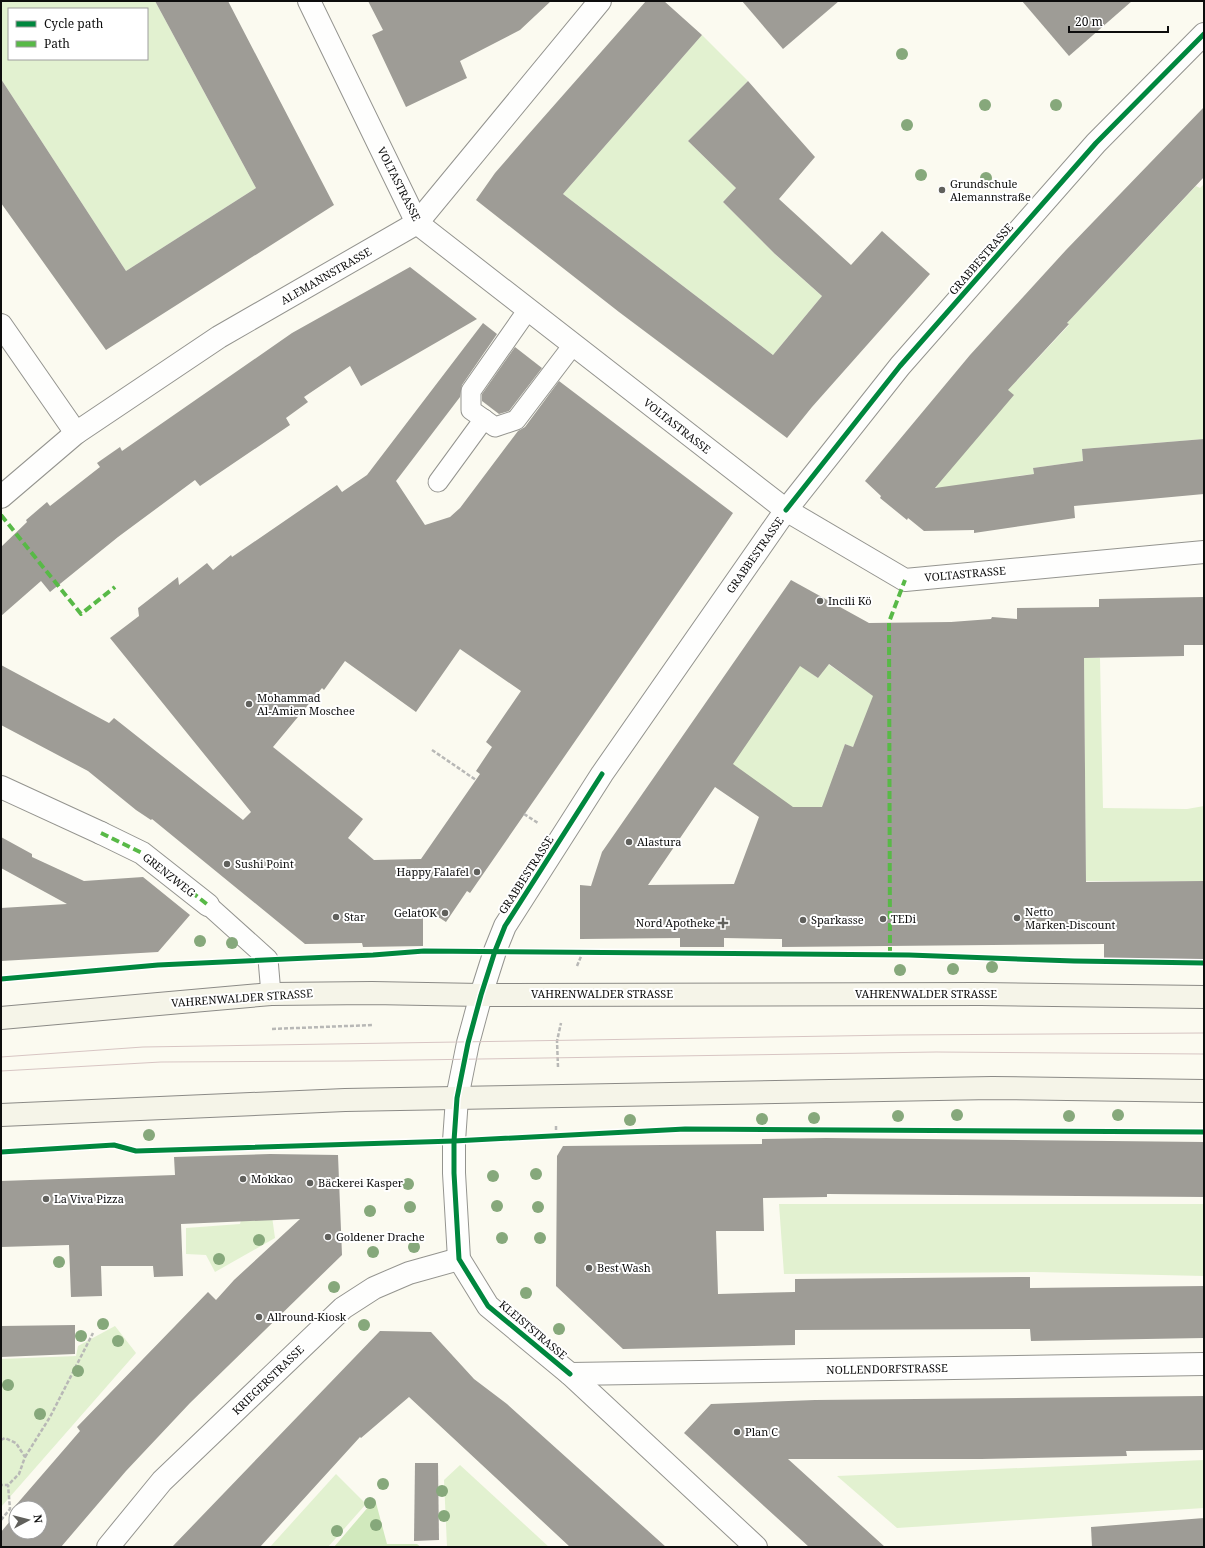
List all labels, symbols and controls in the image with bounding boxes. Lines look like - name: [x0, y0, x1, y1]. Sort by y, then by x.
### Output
- legend: [8, 8, 148, 60]
- scale bar: [1069, 8, 1168, 34]
- text: 20 m: [1075, 13, 1103, 30]
- text: Cycle path: [44, 15, 104, 32]
- text: Path: [44, 35, 70, 52]
- street label: VOLTASTRASSE: [374, 144, 425, 224]
- place label: Grundschule Alemannstraße: [950, 176, 1031, 204]
- marker: Grundschule Alemannstraße: [937, 185, 947, 195]
- street label: GRABBESTRASSE: [945, 220, 1016, 298]
- street label: ALEMANNSTRASSE: [278, 243, 374, 308]
- street label: VOLTASTRASSE: [641, 395, 714, 457]
- street label: GRABBESTRASSE: [723, 513, 787, 596]
- street label: VOLTASTRASSE: [924, 562, 1006, 585]
- place label: Incili Kö: [828, 593, 872, 608]
- marker: Incili Kö: [815, 596, 825, 606]
- place label: Mohammad Al-Amien Moschee: [257, 690, 355, 718]
- marker: Mohammad Al-Amien Moschee: [244, 699, 254, 709]
- street label: GRABBESTRASSE: [495, 833, 557, 917]
- place label: Alastura: [637, 834, 681, 849]
- marker: Alastura: [624, 837, 634, 847]
- street label: GRENZWEG: [140, 849, 199, 900]
- place label: Sushi Point: [235, 856, 294, 871]
- marker: Sushi Point: [222, 859, 232, 869]
- place label: Happy Falafel: [397, 864, 470, 879]
- marker: Happy Falafel: [472, 867, 482, 877]
- place label: Netto Marken-Discount: [1025, 904, 1116, 932]
- place label: GelatOK: [394, 905, 437, 920]
- marker: GelatOK: [440, 908, 450, 918]
- place label: Star: [344, 909, 366, 924]
- place label: TEDi: [891, 911, 917, 926]
- marker: Star: [331, 912, 341, 922]
- place label: Sparkasse: [811, 912, 864, 927]
- marker: Netto Marken-Discount: [1012, 913, 1022, 923]
- marker: TEDi: [878, 914, 888, 924]
- place label: Nord Apotheke: [636, 915, 715, 930]
- marker: Sparkasse: [798, 915, 808, 925]
- marker: Nord Apotheke: [718, 918, 728, 928]
- street label: VAHRENWALDER STRASSE: [171, 985, 313, 1010]
- street label: VAHRENWALDER STRASSE: [531, 986, 673, 1001]
- street label: VAHRENWALDER STRASSE: [855, 986, 997, 1001]
- place label: Mokkao: [251, 1171, 293, 1186]
- marker: Mokkao: [238, 1174, 248, 1184]
- place label: Bäckerei Kasper: [318, 1175, 404, 1190]
- marker: Bäckerei Kasper: [305, 1178, 315, 1188]
- place label: La Viva Pizza: [54, 1191, 124, 1206]
- marker: La Viva Pizza: [41, 1194, 51, 1204]
- place label: Goldener Drache: [336, 1229, 425, 1244]
- marker: Goldener Drache: [323, 1232, 333, 1242]
- place label: Best Wash: [597, 1260, 651, 1275]
- marker: Best Wash: [584, 1263, 594, 1273]
- street label: KLEISTSTRASSE: [496, 1297, 571, 1363]
- place label: Allround-Kiosk: [267, 1309, 347, 1324]
- marker: Allround-Kiosk: [254, 1312, 264, 1322]
- street label: KRIEGERSTRASSE: [229, 1341, 307, 1418]
- street label: NOLLENDORFSTRASSE: [826, 1360, 948, 1377]
- place label: Plan C: [745, 1424, 778, 1439]
- marker: Plan C: [732, 1427, 742, 1437]
- north arrow: [8, 1500, 48, 1540]
- text: N: [30, 1514, 46, 1524]

